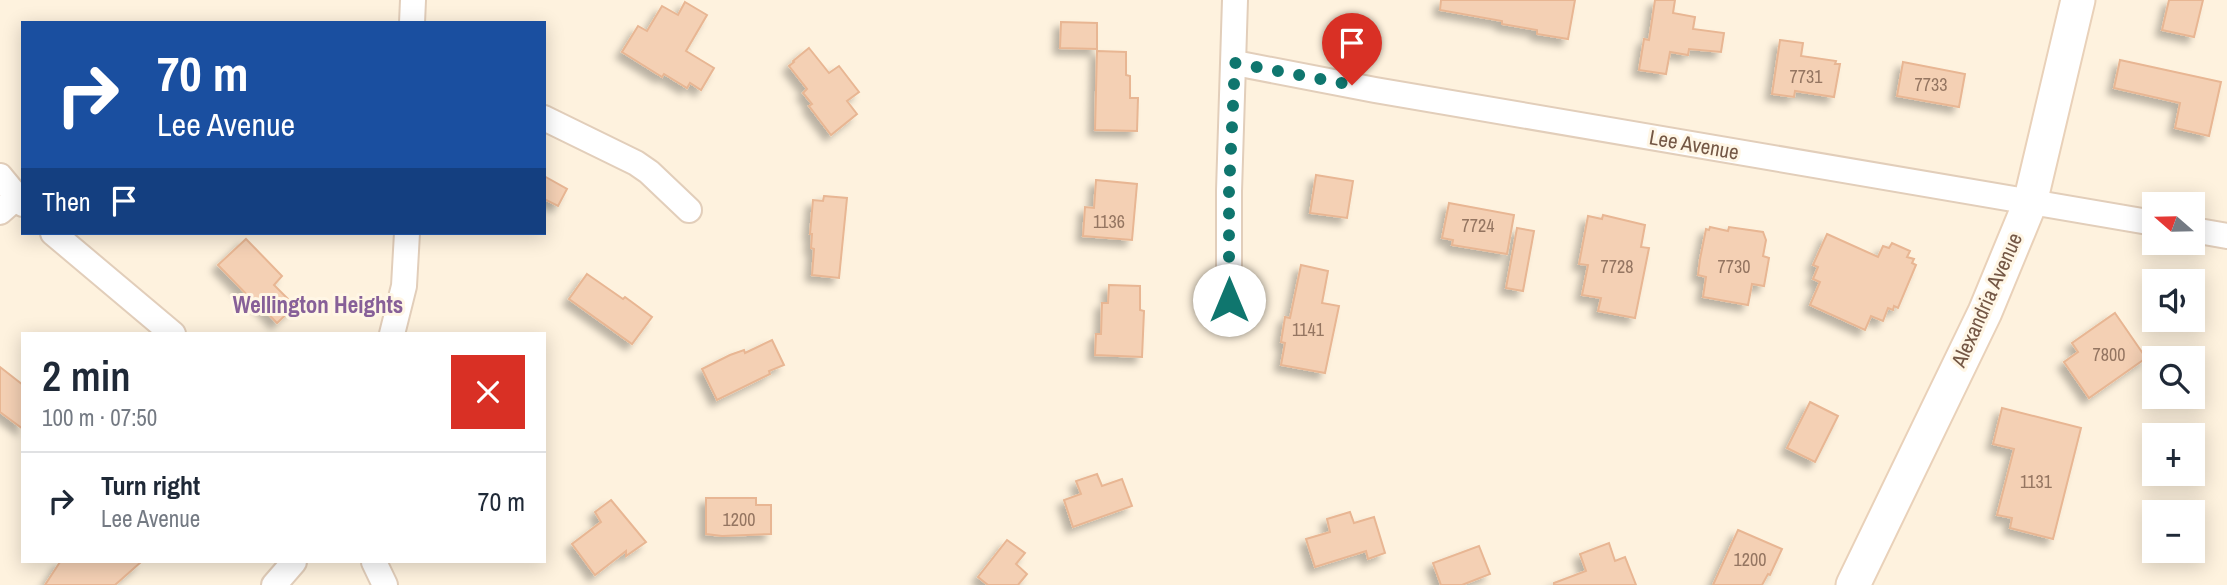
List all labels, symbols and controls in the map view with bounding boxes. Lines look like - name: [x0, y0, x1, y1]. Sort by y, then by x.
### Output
- pin: [1322, 13, 1382, 85]
- icon: arrive: [1333, 24, 1371, 62]
- text: 70 m: [157, 40, 249, 106]
- icon: right: [42, 49, 133, 140]
- house number: 7731: [1790, 64, 1823, 89]
- house number: 7733: [1915, 72, 1947, 97]
- text: Lee Avenue: [157, 103, 295, 146]
- street label: Lee Avenue: [1647, 122, 1741, 167]
- icon: arrive: [105, 182, 143, 220]
- text: Then: [42, 184, 91, 219]
- north arrow: [2142, 192, 2205, 256]
- map controls: [2142, 192, 2205, 563]
- house number: 1136: [1093, 209, 1125, 234]
- house number: 7724: [1462, 213, 1494, 238]
- street label: Alexandria Avenue: [1944, 228, 2029, 373]
- house number: 7728: [1601, 254, 1633, 279]
- house number: 7730: [1718, 254, 1750, 279]
- position arrow: [1192, 263, 1266, 337]
- button: sound: [2142, 269, 2205, 332]
- district label: Wellington Heights: [233, 289, 403, 320]
- house number: 1141: [1292, 317, 1325, 342]
- house number: 7800: [2093, 342, 2125, 367]
- button: search: [2142, 346, 2205, 409]
- text: 2 min: [42, 348, 131, 404]
- button: close: [451, 355, 525, 429]
- text: 100 m · 07:50: [42, 402, 157, 433]
- button: +: [2142, 423, 2205, 486]
- text: Turn right: [101, 468, 200, 503]
- house number: 1131: [2020, 469, 2053, 494]
- icon: right: [42, 482, 80, 520]
- text: 70 m: [478, 484, 525, 519]
- button: −: [2142, 500, 2205, 563]
- text: Lee Avenue: [101, 503, 200, 534]
- house number: 1200: [723, 507, 755, 532]
- house number: 1200: [1734, 547, 1766, 572]

